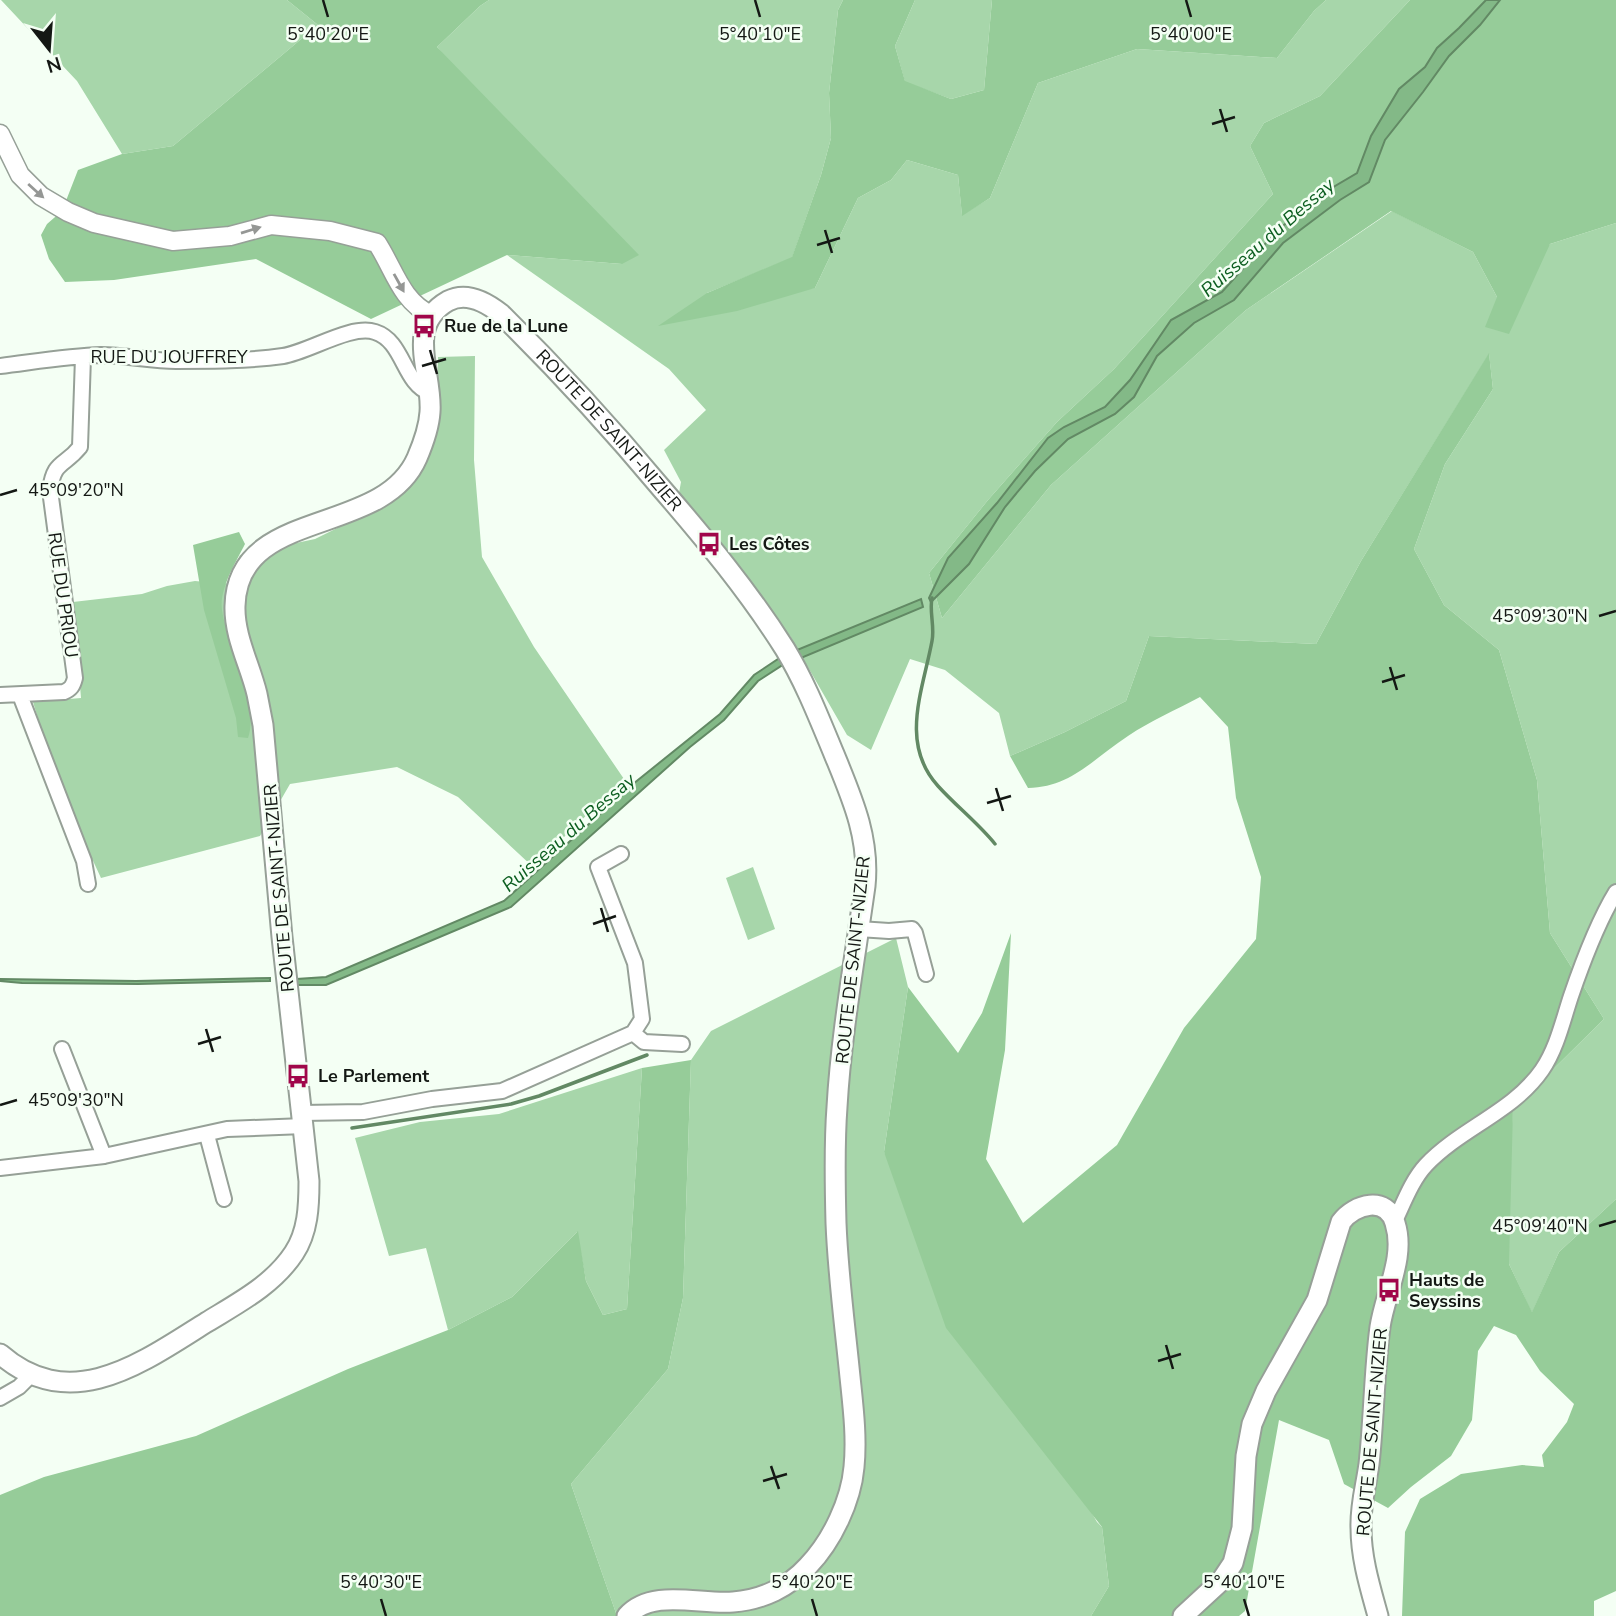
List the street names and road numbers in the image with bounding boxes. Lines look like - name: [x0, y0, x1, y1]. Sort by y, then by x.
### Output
- street label: ROUTE DE SAINT-NIZIER: [531, 344, 688, 516]
- street label: RUE DU JOUFFREY: [91, 345, 248, 369]
- street label: RUE DU PRIOU: [42, 531, 84, 659]
- street label: ROUTE DE SAINT-NIZIER: [258, 783, 300, 993]
- street label: ROUTE DE SAINT-NIZIER: [830, 855, 876, 1065]
- street label: ROUTE DE SAINT-NIZIER: [1351, 1327, 1393, 1537]

